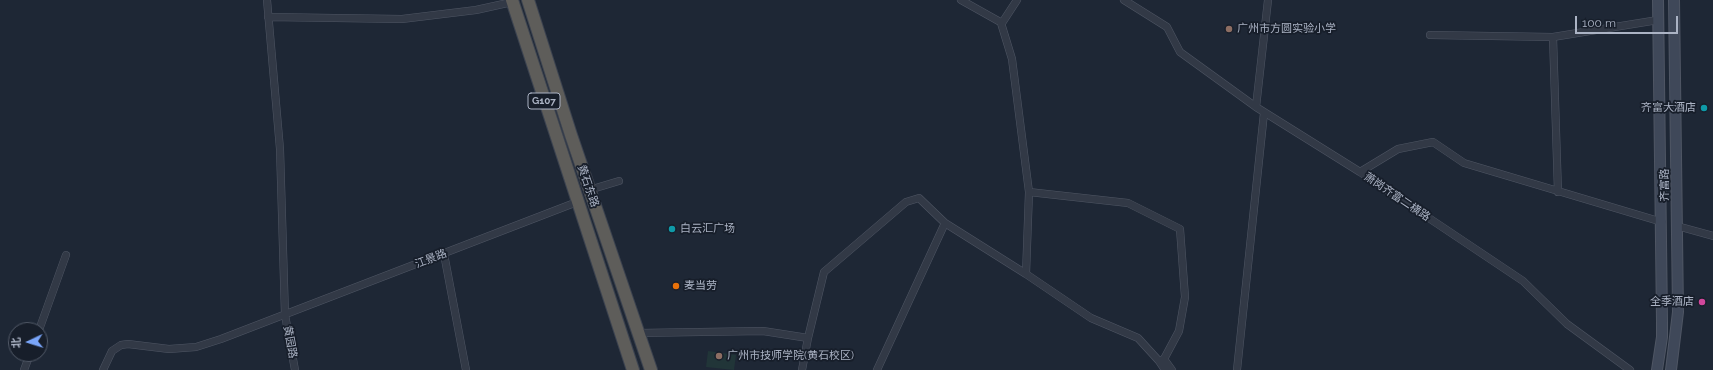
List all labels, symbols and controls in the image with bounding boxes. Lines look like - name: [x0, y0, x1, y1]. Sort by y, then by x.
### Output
- scale bar: [1577, 8, 1680, 34]
- text: 100 m: [1582, 16, 1616, 30]
- place label: 广州市方圆实验小学: [1237, 22, 1336, 36]
- marker: 广州市方圆实验小学: [1224, 24, 1234, 34]
- road number: G107: [528, 93, 560, 109]
- place label: 齐富大酒店: [1641, 101, 1696, 115]
- marker: 齐富大酒店: [1699, 103, 1709, 113]
- street label: 黄石东路: [575, 163, 601, 209]
- street label: 齐富路: [1658, 169, 1672, 201]
- street label: 萧岗齐富二横路: [1361, 170, 1433, 224]
- place label: 白云汇广场: [680, 222, 735, 236]
- marker: 白云汇广场: [667, 224, 677, 234]
- street label: 江景路: [413, 247, 449, 271]
- place label: 麦当劳: [684, 279, 717, 293]
- marker: 麦当劳: [671, 281, 681, 291]
- place label: 全季酒店: [1650, 295, 1694, 309]
- marker: 全季酒店: [1697, 297, 1707, 307]
- north arrow: [8, 322, 48, 362]
- street label: 黄园路: [281, 325, 299, 359]
- text: 北: [10, 337, 23, 349]
- place label: 广州市技师学院(黄石校区): [727, 349, 854, 363]
- marker: 广州市技师学院(黄石校区): [714, 351, 724, 361]

